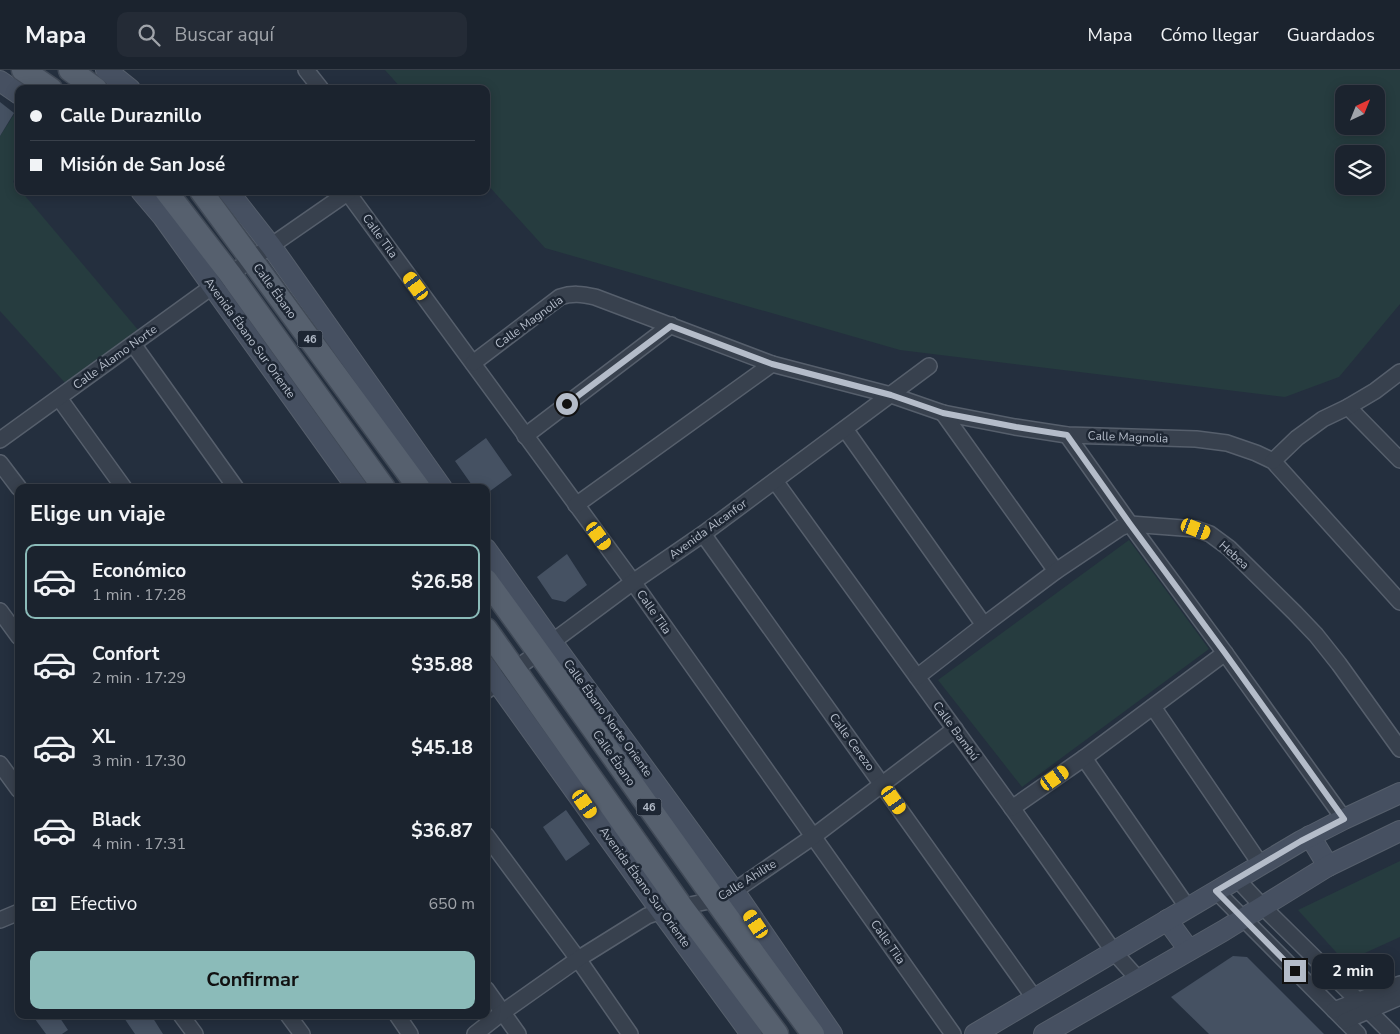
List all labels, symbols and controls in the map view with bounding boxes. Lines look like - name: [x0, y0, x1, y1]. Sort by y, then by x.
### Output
- search box: [117, 12, 467, 57]
- text: Mapa: [25, 19, 87, 51]
- icon: search: [135, 21, 163, 49]
- text: Buscar aquí: [175, 22, 274, 48]
- text: Mapa: [1088, 23, 1133, 47]
- text: Cómo llegar: [1161, 23, 1259, 47]
- text: Guardados: [1287, 23, 1375, 47]
- north arrow: [1335, 85, 1385, 135]
- map controls: [1335, 85, 1385, 195]
- text: Calle Duraznillo: [60, 103, 202, 129]
- button: layers: [1335, 145, 1385, 195]
- text: Misión de San José: [60, 152, 225, 178]
- street label: Calle Tila: [359, 211, 401, 261]
- street label: Calle Ébano: [250, 260, 301, 322]
- car: [401, 269, 430, 303]
- street label: Avenida Ébano Sur Oriente: [201, 274, 299, 402]
- street label: Calle Magnolia: [492, 292, 566, 352]
- street label: Calle Álamo Norte: [70, 321, 160, 393]
- road number: 46: [298, 330, 322, 348]
- route start: [556, 393, 578, 415]
- street label: Calle Magnolia: [1087, 428, 1169, 446]
- street label: Avenida Alcanfor: [666, 495, 751, 563]
- text: Elige un viaje: [30, 499, 165, 529]
- car: [1179, 517, 1212, 541]
- car: [584, 519, 613, 553]
- street label: Hebea: [1216, 537, 1252, 573]
- text: Económico: [92, 558, 186, 584]
- icon: car: [32, 559, 77, 604]
- text: $26.58: [411, 569, 473, 595]
- text: 1 min · 17:28: [92, 584, 186, 606]
- street label: Calle Tila: [633, 587, 675, 637]
- text: Confort: [92, 641, 159, 667]
- icon: car: [32, 642, 77, 687]
- text: $35.88: [411, 652, 473, 678]
- street label: Calle Ébano Norte Oriente: [561, 657, 655, 779]
- text: 2 min · 17:29: [92, 667, 186, 689]
- street label: Calle Bambú: [929, 698, 983, 764]
- street label: Calle Cerezo: [826, 710, 878, 774]
- text: XL: [92, 724, 115, 750]
- icon: car: [32, 725, 77, 770]
- street label: Calle Ébano: [590, 727, 638, 789]
- text: $45.18: [411, 735, 473, 761]
- text: 3 min · 17:30: [92, 750, 186, 772]
- car: [1038, 763, 1071, 793]
- car: [879, 783, 908, 817]
- car: [570, 787, 599, 821]
- road number: 46: [636, 799, 662, 816]
- text: Black: [92, 807, 141, 833]
- icon: car: [32, 808, 77, 853]
- text: $36.87: [411, 818, 473, 844]
- street label: Avenida Ébano Sur Oriente: [596, 823, 694, 951]
- text: 4 min · 17:31: [92, 833, 186, 855]
- street label: Calle Ahilite: [715, 856, 779, 904]
- icon: cash: [30, 890, 58, 918]
- text: Efectivo: [70, 891, 137, 917]
- text: 650 m: [428, 893, 475, 915]
- car: [741, 907, 770, 941]
- street label: Calle Tila: [867, 917, 909, 967]
- button: Confirmar: [30, 951, 475, 1009]
- callout: 2 min: [1312, 954, 1395, 988]
- route end: [1284, 960, 1306, 982]
- text: 2 min: [1332, 960, 1374, 982]

